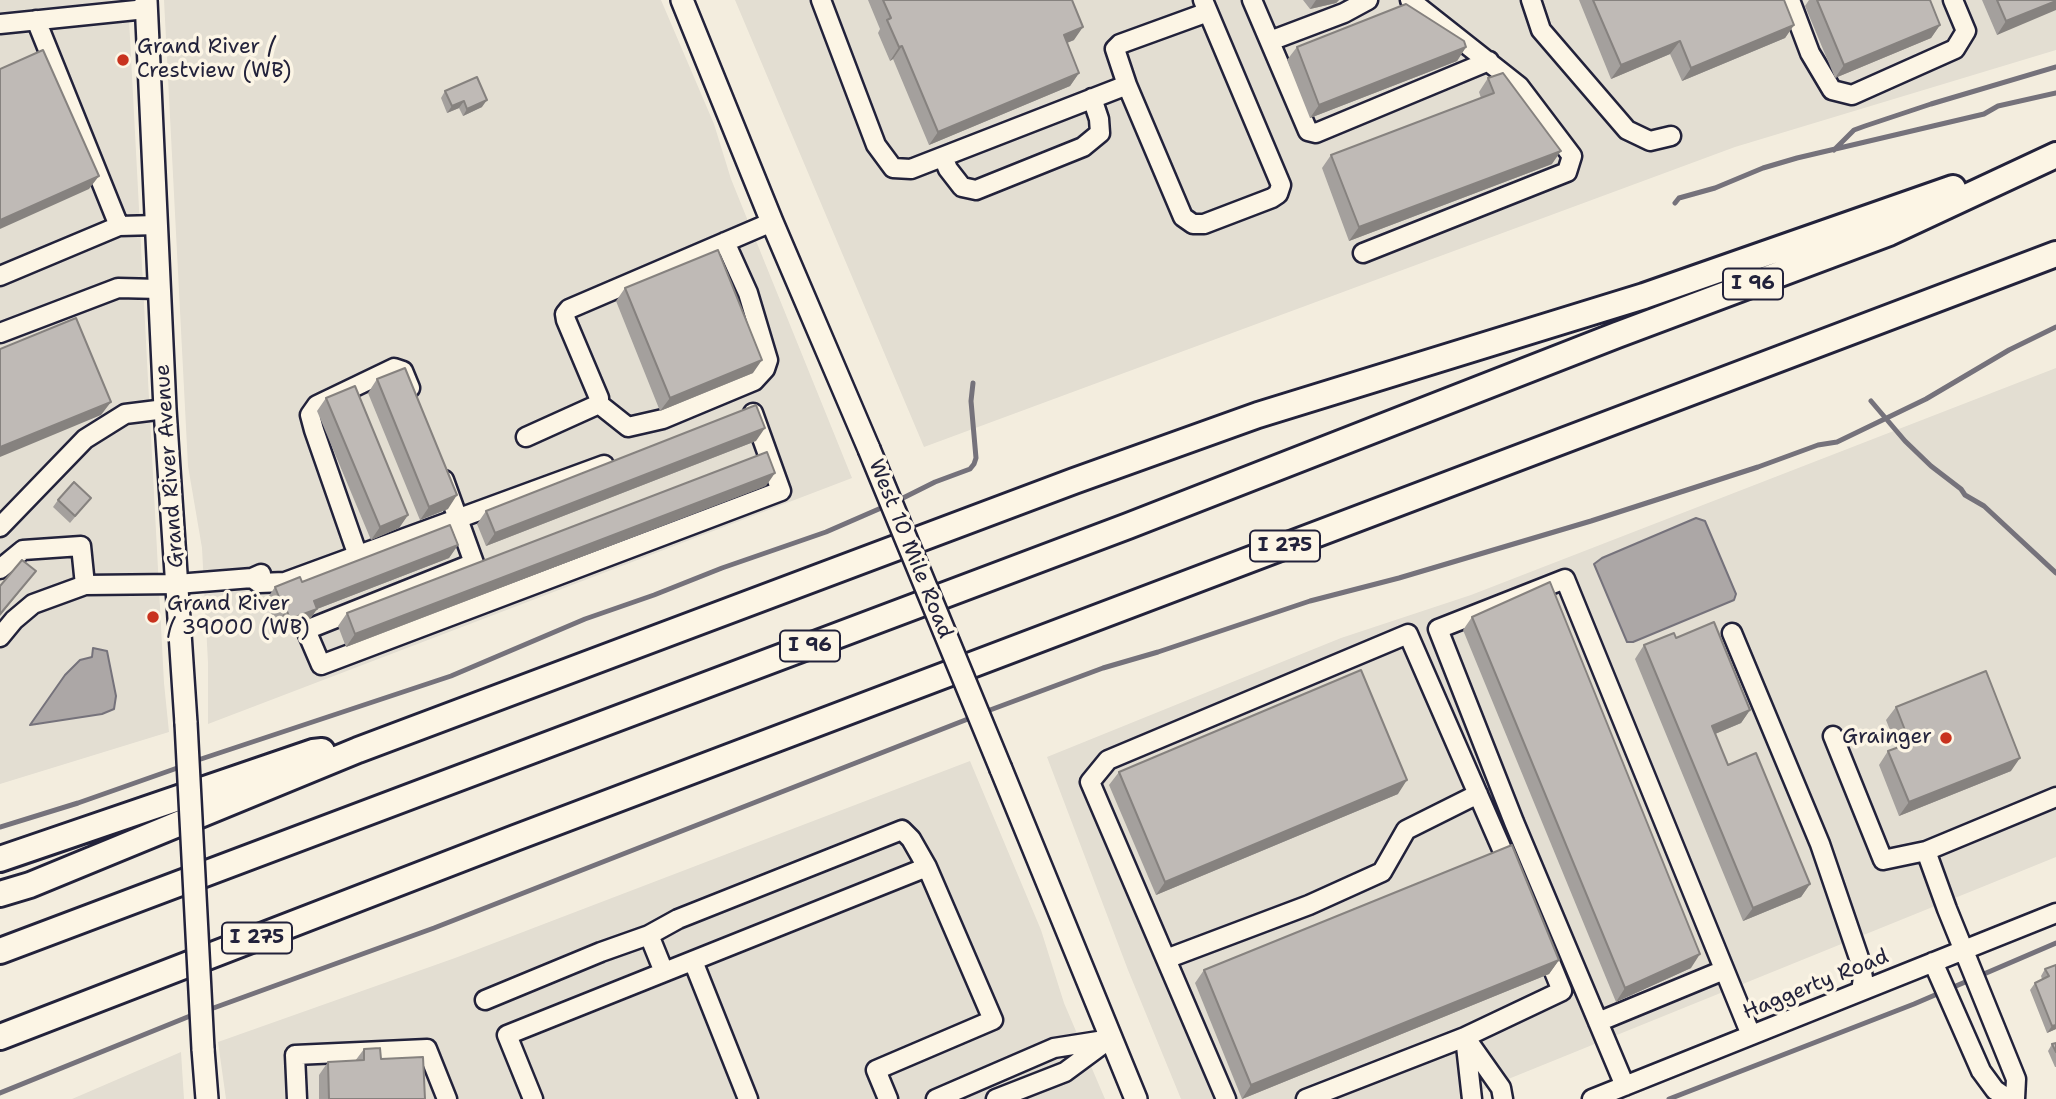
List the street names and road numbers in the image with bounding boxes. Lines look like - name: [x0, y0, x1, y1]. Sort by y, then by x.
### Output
- road number: I 96: [1723, 268, 1783, 300]
- street label: Grand River Avenue: [150, 363, 190, 569]
- street label: West 10 Mile Road: [862, 456, 958, 642]
- road number: I 275: [1250, 530, 1320, 562]
- road number: I 96: [780, 631, 840, 662]
- road number: I 275: [222, 922, 292, 954]
- street label: Haggerty Road: [1739, 944, 1893, 1026]

